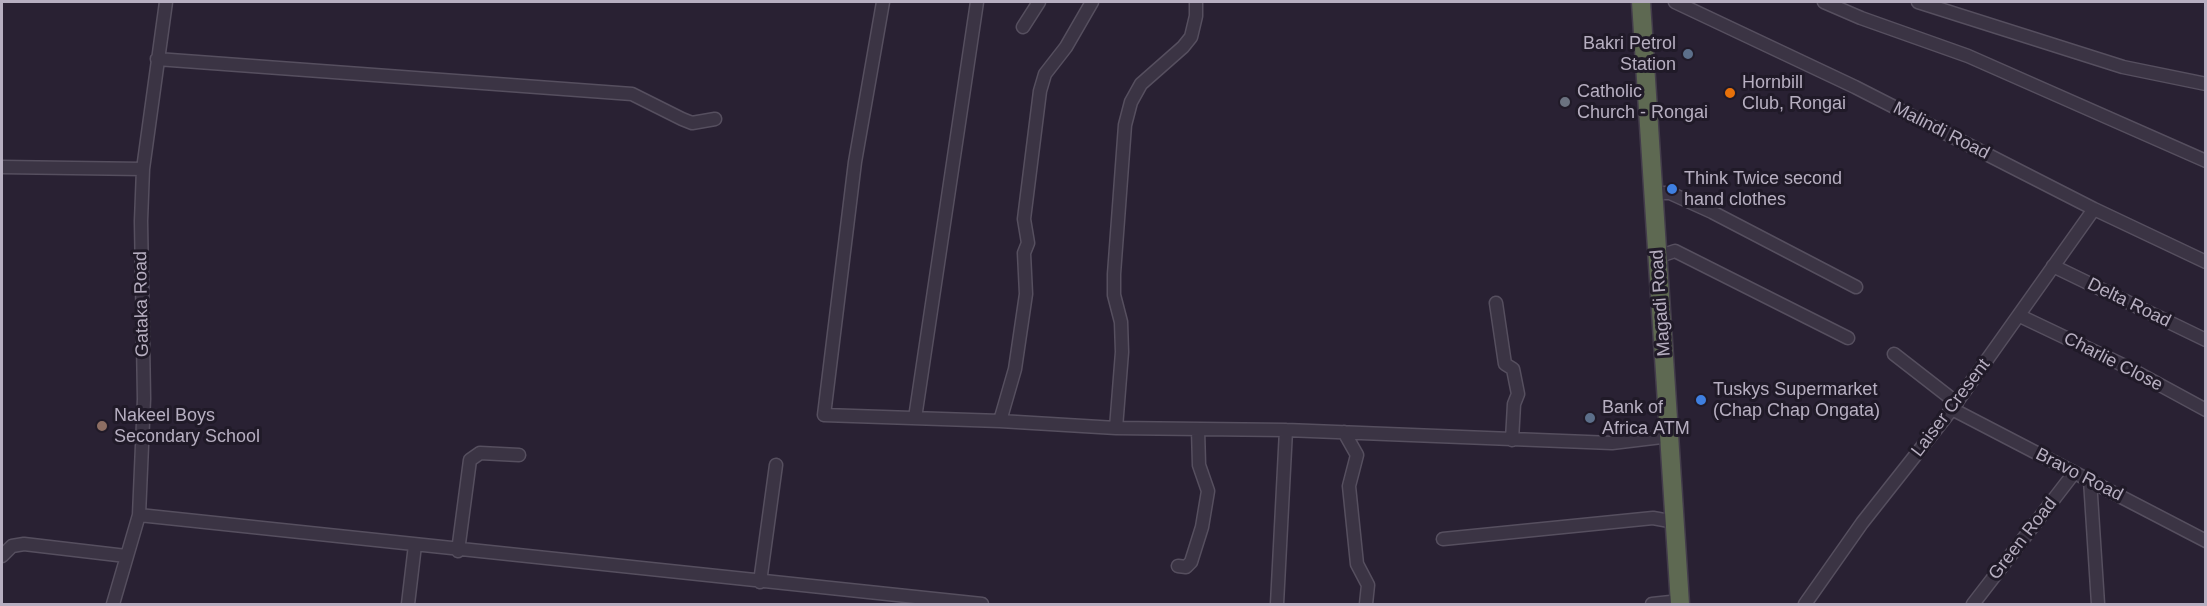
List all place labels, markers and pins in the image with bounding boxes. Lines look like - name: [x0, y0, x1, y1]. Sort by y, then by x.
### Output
- place label: Bakri Petrol Station: [1583, 33, 1676, 76]
- marker: Bakri Petrol Station: [1681, 47, 1695, 61]
- place label: Hornbill Club, Rongai: [1742, 72, 1846, 115]
- place label: Catholic Church - Rongai: [1577, 81, 1708, 124]
- marker: Hornbill Club, Rongai: [1723, 86, 1737, 100]
- marker: Catholic Church - Rongai: [1558, 95, 1572, 109]
- place label: Think Twice second hand clothes: [1684, 168, 1842, 210]
- marker: Think Twice second hand clothes: [1665, 182, 1679, 196]
- place label: Tuskys Supermarket (Chap Chap Ongata): [1713, 379, 1880, 422]
- marker: Tuskys Supermarket (Chap Chap Ongata): [1694, 393, 1708, 407]
- place label: Bank of Africa ATM: [1602, 397, 1690, 440]
- place label: Nakeel Boys Secondary School: [114, 405, 260, 448]
- marker: Bank of Africa ATM: [1583, 411, 1597, 425]
- marker: Nakeel Boys Secondary School: [95, 419, 109, 433]

